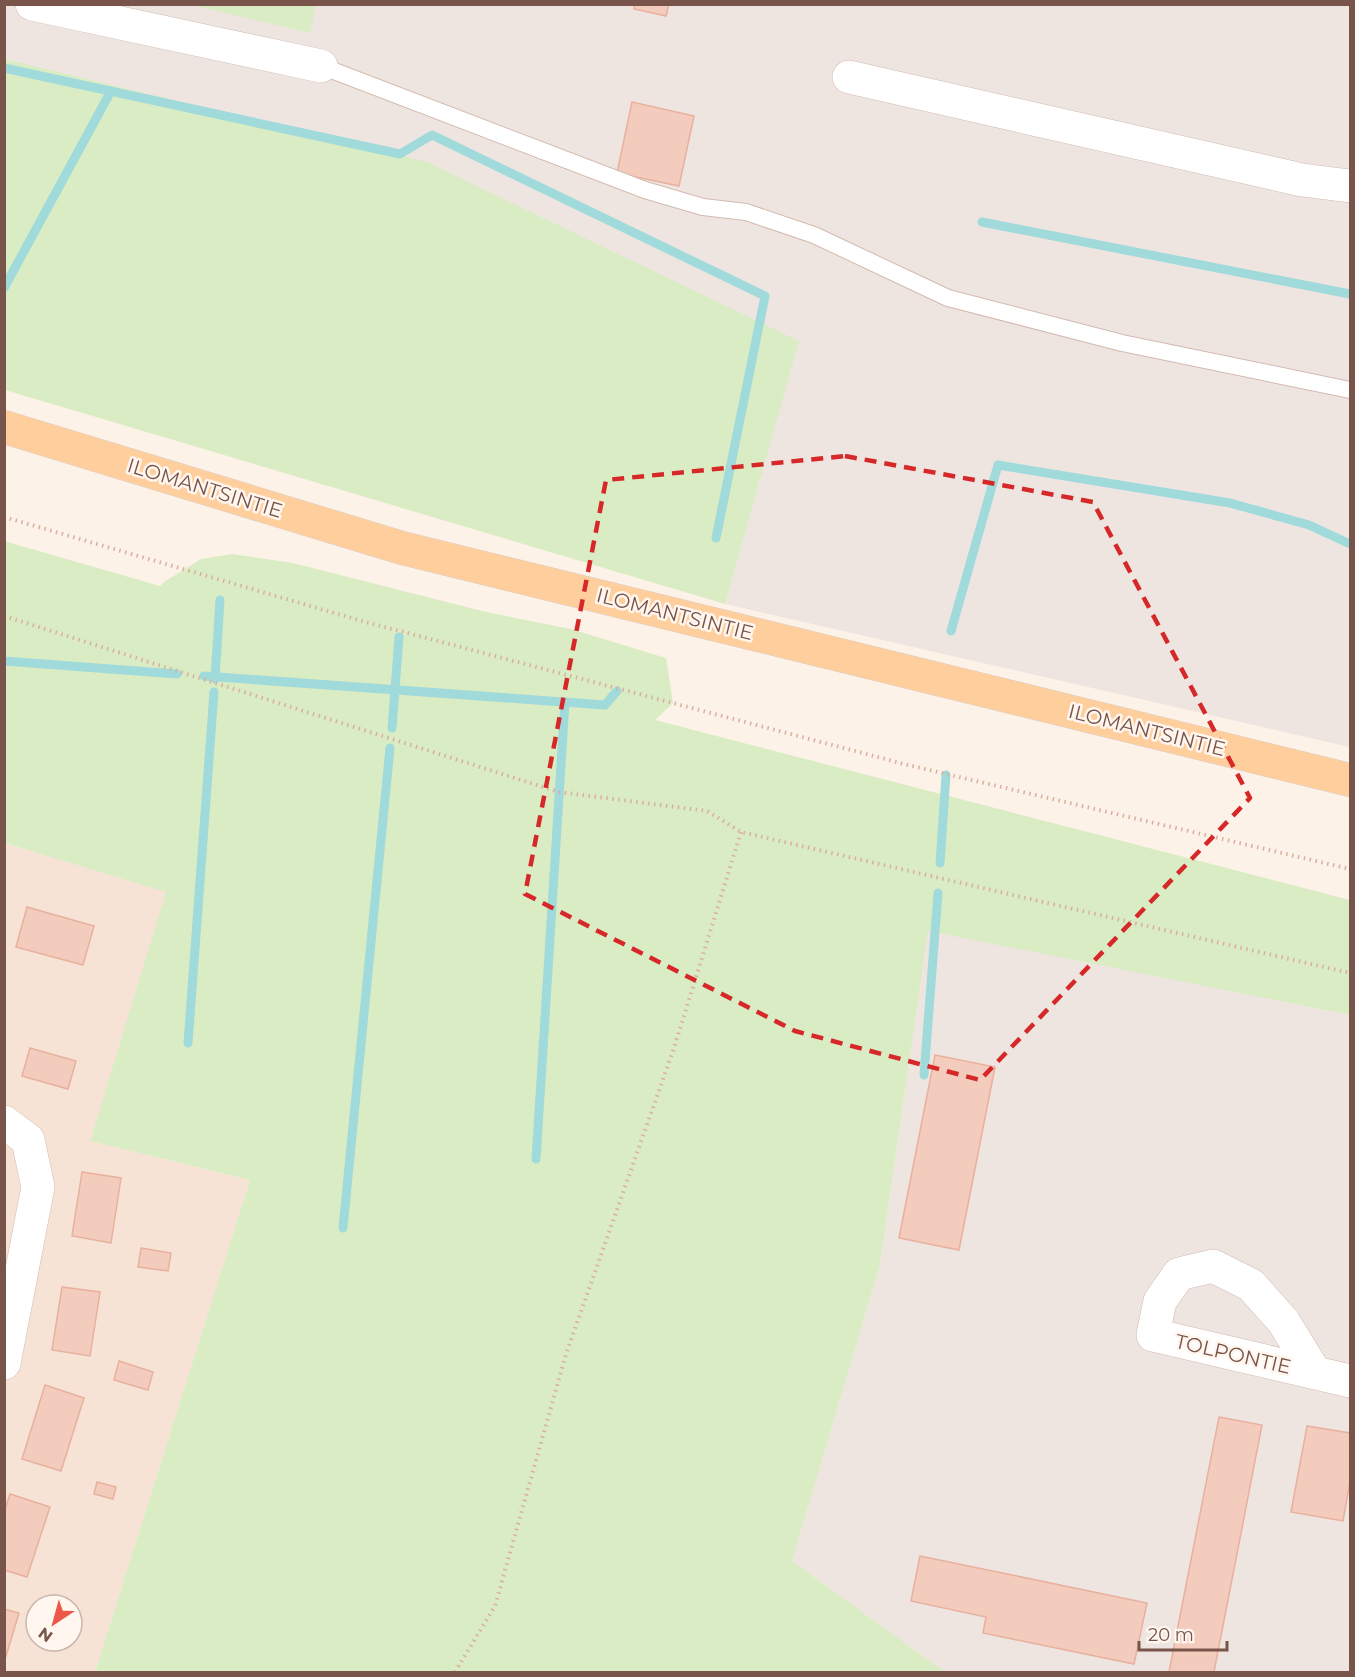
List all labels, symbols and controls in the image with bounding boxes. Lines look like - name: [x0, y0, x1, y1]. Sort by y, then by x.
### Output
- street label: ILOMANTSINTIE: [125, 453, 285, 523]
- street label: ILOMANTSINTIE: [594, 583, 756, 645]
- street label: ILOMANTSINTIE: [1066, 699, 1228, 761]
- street label: TOLPONTIE: [1173, 1329, 1293, 1379]
- north arrow: [24, 1593, 84, 1653]
- scale bar: [1139, 1614, 1228, 1652]
- text: N: [35, 1623, 56, 1646]
- text: 20 m: [1148, 1624, 1194, 1646]

